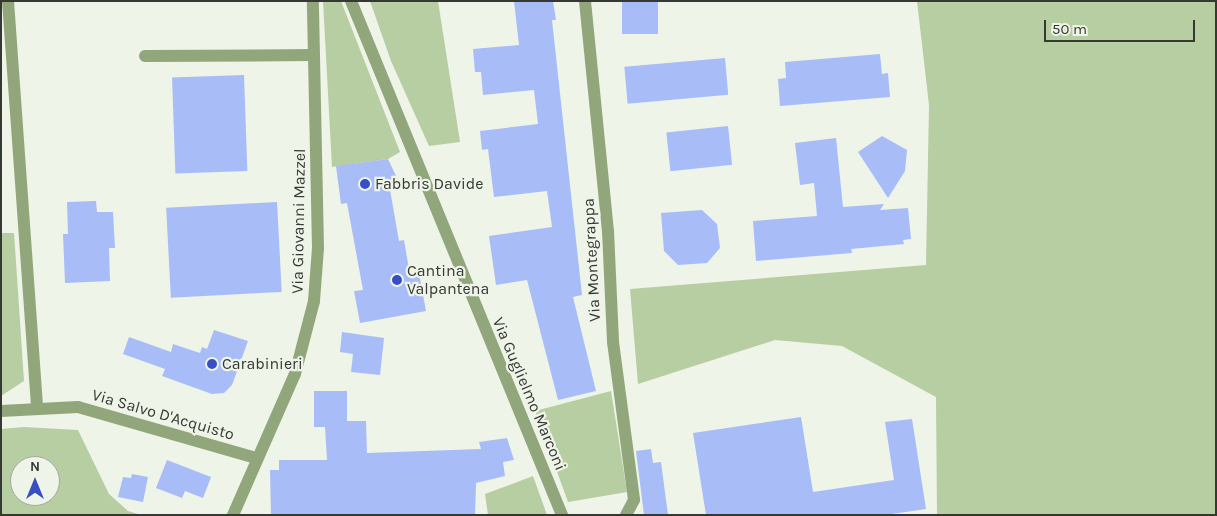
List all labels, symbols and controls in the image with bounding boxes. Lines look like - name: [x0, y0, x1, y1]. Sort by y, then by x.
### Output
- scale bar: [1047, 10, 1198, 42]
- text: 50 m: [1052, 20, 1087, 38]
- street label: Via Giovanni Mazzel: [288, 148, 310, 294]
- place label: Fabbris Davide: [375, 174, 483, 194]
- marker: Fabbris Davide: [359, 178, 371, 190]
- street label: Via Montegrappa: [579, 198, 605, 322]
- place label: Cantina Valpantena: [407, 261, 489, 299]
- marker: Cantina Valpantena: [391, 274, 403, 286]
- street label: Via Guglielmo Marconi: [488, 315, 570, 473]
- place label: Carabinieri: [222, 354, 303, 374]
- marker: Carabinieri: [206, 358, 218, 370]
- street label: Via Salvo D'Acquisto: [90, 386, 236, 444]
- north arrow: [10, 456, 60, 506]
- text: N: [30, 458, 40, 475]

